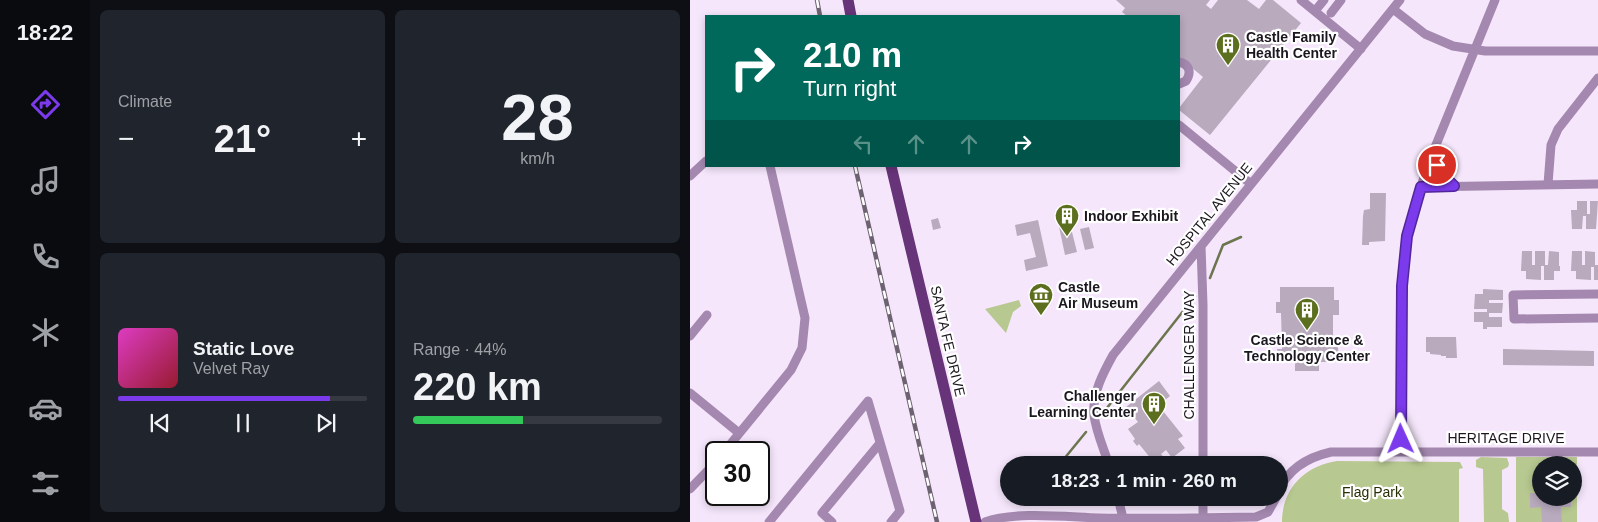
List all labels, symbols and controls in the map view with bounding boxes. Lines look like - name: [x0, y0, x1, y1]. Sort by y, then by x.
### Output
- text: 18:22: [17, 20, 73, 45]
- place label: Castle Family Health Center: [1246, 29, 1338, 61]
- building icon: Castle Family Health Center: [1215, 32, 1241, 66]
- icon: right: [720, 35, 785, 100]
- text: 210 m: [803, 35, 902, 74]
- text: Turn right: [803, 76, 896, 101]
- text: 28: [501, 81, 574, 154]
- icon: directions: [28, 87, 63, 122]
- text: Climate: [118, 93, 172, 110]
- text: 21°: [214, 118, 271, 160]
- text: −: [118, 123, 134, 154]
- text: +: [351, 123, 367, 154]
- icon: left: [849, 130, 877, 158]
- icon: ahead: [902, 130, 930, 158]
- icon: ahead: [955, 130, 983, 158]
- icon: right: [1008, 130, 1036, 158]
- pin: [1416, 144, 1458, 186]
- text: km/h: [520, 150, 555, 167]
- icon: arrive: [1423, 151, 1451, 179]
- street label: HOSPITAL AVENUE: [1163, 159, 1255, 269]
- icon: music: [28, 163, 63, 198]
- building icon: Indoor Exhibit: [1054, 203, 1080, 237]
- place label: Indoor Exhibit: [1084, 208, 1178, 224]
- icon: phone: [28, 239, 63, 274]
- place label: Castle Air Museum: [1058, 279, 1138, 311]
- museum icon: Castle Air Museum: [1028, 282, 1054, 316]
- street label: SANTA FE DRIVE: [927, 284, 969, 398]
- street label: CHALLENGER WAY: [1181, 290, 1197, 420]
- building icon: Castle Science & Technology Center: [1294, 297, 1320, 331]
- icon: climate: [28, 315, 63, 350]
- place label: Castle Science & Technology Center: [1244, 332, 1370, 364]
- text: Static Love: [193, 338, 294, 359]
- text: Range · 44%: [413, 341, 506, 358]
- text: Velvet Ray: [193, 360, 269, 377]
- text: 220 km: [413, 366, 542, 408]
- place label: Challenger Learning Center: [1029, 388, 1137, 420]
- icon: car: [28, 391, 63, 426]
- building icon: Challenger Learning Center: [1141, 391, 1167, 425]
- icon: previous: [146, 409, 174, 437]
- icon: pause: [229, 409, 257, 437]
- icon: next: [312, 409, 340, 437]
- position arrow: [1374, 412, 1426, 464]
- street label: HERITAGE DRIVE: [1447, 430, 1565, 446]
- speed limit sign: 30: [705, 441, 770, 506]
- map controls: [1532, 456, 1582, 506]
- button: layers: [1532, 456, 1582, 506]
- icon: filters: [28, 466, 63, 501]
- text: 18:23 · 1 min · 260 m: [1051, 470, 1237, 491]
- park label: Flag Park: [1342, 484, 1403, 500]

